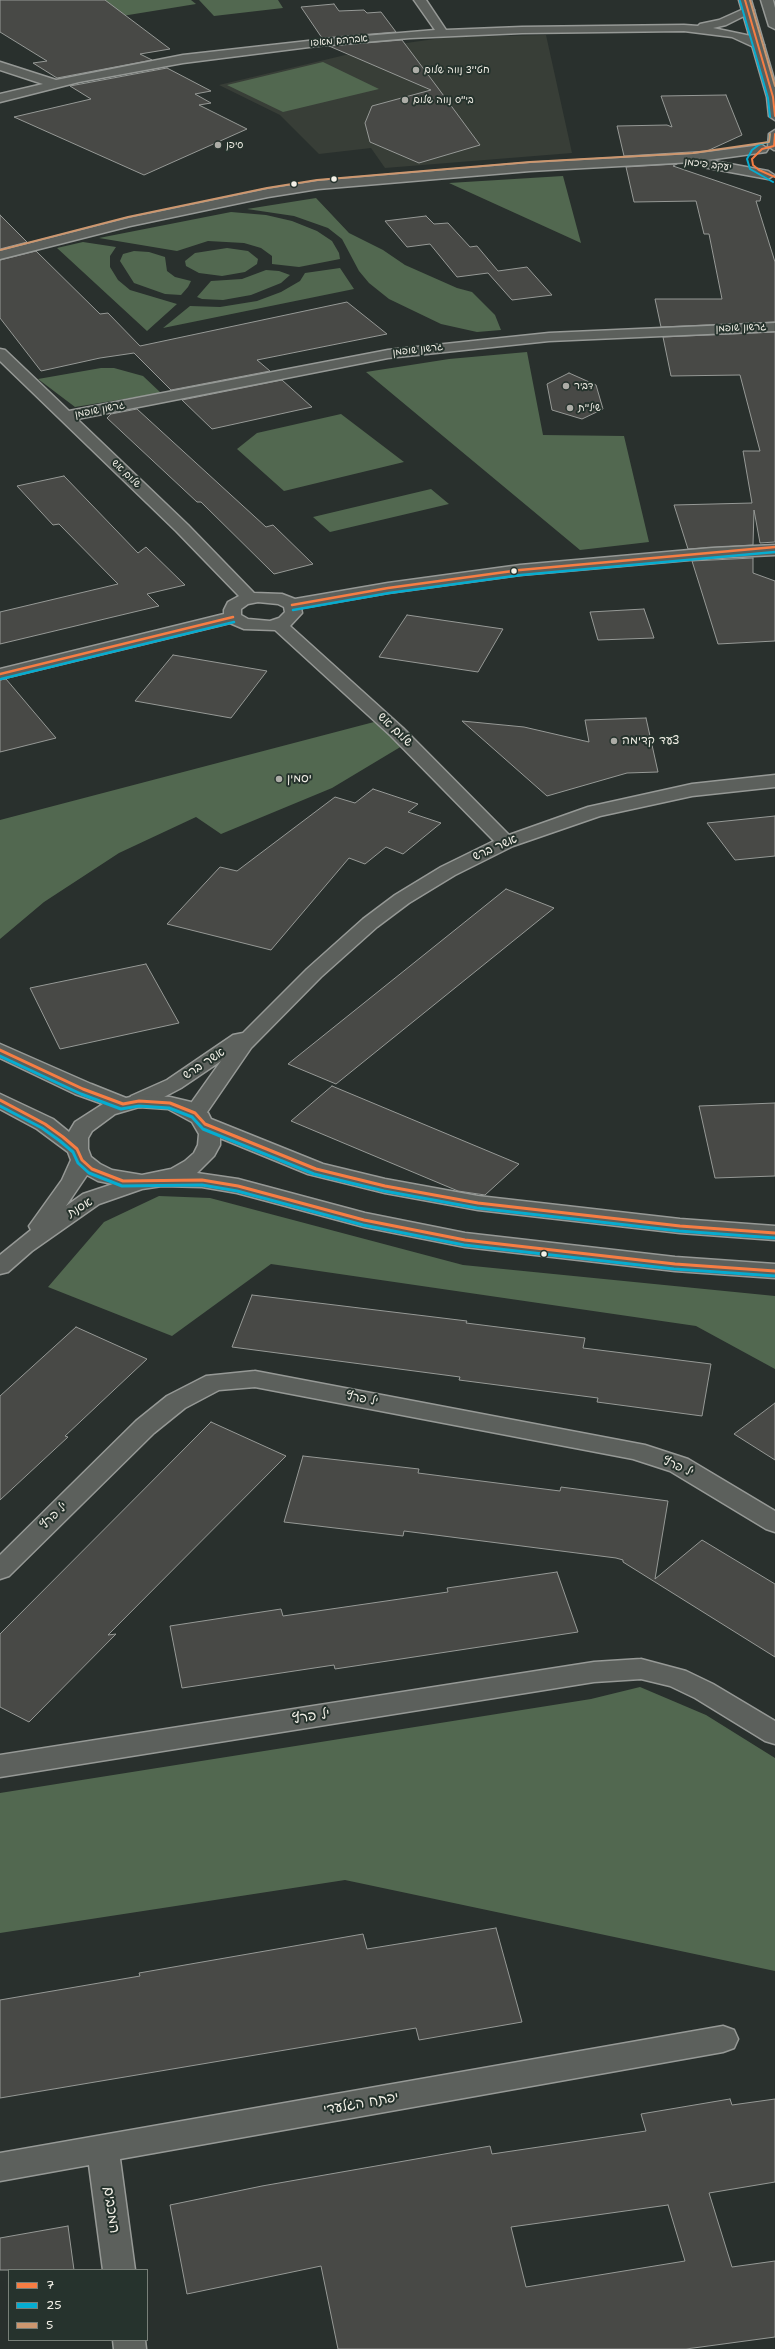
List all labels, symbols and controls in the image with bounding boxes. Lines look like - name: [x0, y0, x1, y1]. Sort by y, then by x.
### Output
- street label: אברהם מאפו: [310, 33, 368, 49]
- place label: חט''צ נווה שלום: [424, 64, 489, 76]
- marker: חט''צ נווה שלום: [411, 65, 421, 75]
- place label: בי"ס נווה שלום: [413, 94, 474, 106]
- marker: בי"ס נווה שלום: [400, 95, 410, 105]
- place label: סיפן: [226, 139, 243, 151]
- marker: סיפן: [213, 140, 223, 150]
- street label: יעקב פיכמן: [684, 156, 732, 174]
- unlabelled marker: [329, 174, 339, 184]
- unlabelled marker: [289, 179, 299, 189]
- street label: גרשון שופמן: [715, 321, 767, 335]
- street label: גרשון שופמן: [392, 341, 444, 359]
- place label: דביר: [574, 380, 593, 392]
- marker: דביר: [561, 381, 571, 391]
- street label: גרשון שופמן: [74, 399, 126, 421]
- place label: שיל"ת: [578, 402, 601, 414]
- marker: שיל"ת: [565, 403, 575, 413]
- street label: שלום אש: [109, 457, 143, 491]
- unlabelled marker: [509, 566, 519, 576]
- street label: שלום אש: [375, 710, 415, 750]
- place label: צעד קדימה: [622, 734, 679, 748]
- marker: צעד קדימה: [609, 736, 619, 746]
- place label: יסמין: [287, 772, 312, 786]
- marker: יסמין: [274, 774, 284, 784]
- street label: אשר ברש: [471, 832, 519, 864]
- street label: אשר ברש: [180, 1045, 228, 1083]
- street label: אסנת: [65, 1195, 95, 1221]
- unlabelled marker: [539, 1249, 549, 1259]
- street label: יל פרץ: [345, 1389, 379, 1409]
- street label: יל פרץ: [660, 1454, 696, 1480]
- street label: יל פרץ: [37, 1500, 71, 1532]
- street label: יל פרץ: [291, 1706, 331, 1728]
- street label: יפתח הגלעדי: [322, 2089, 400, 2119]
- street label: המכבים: [99, 2186, 123, 2234]
- legend: [8, 2269, 148, 2341]
- text: 7: [46, 2277, 54, 2293]
- text: 25: [46, 2297, 62, 2313]
- text: 5: [46, 2317, 53, 2333]

